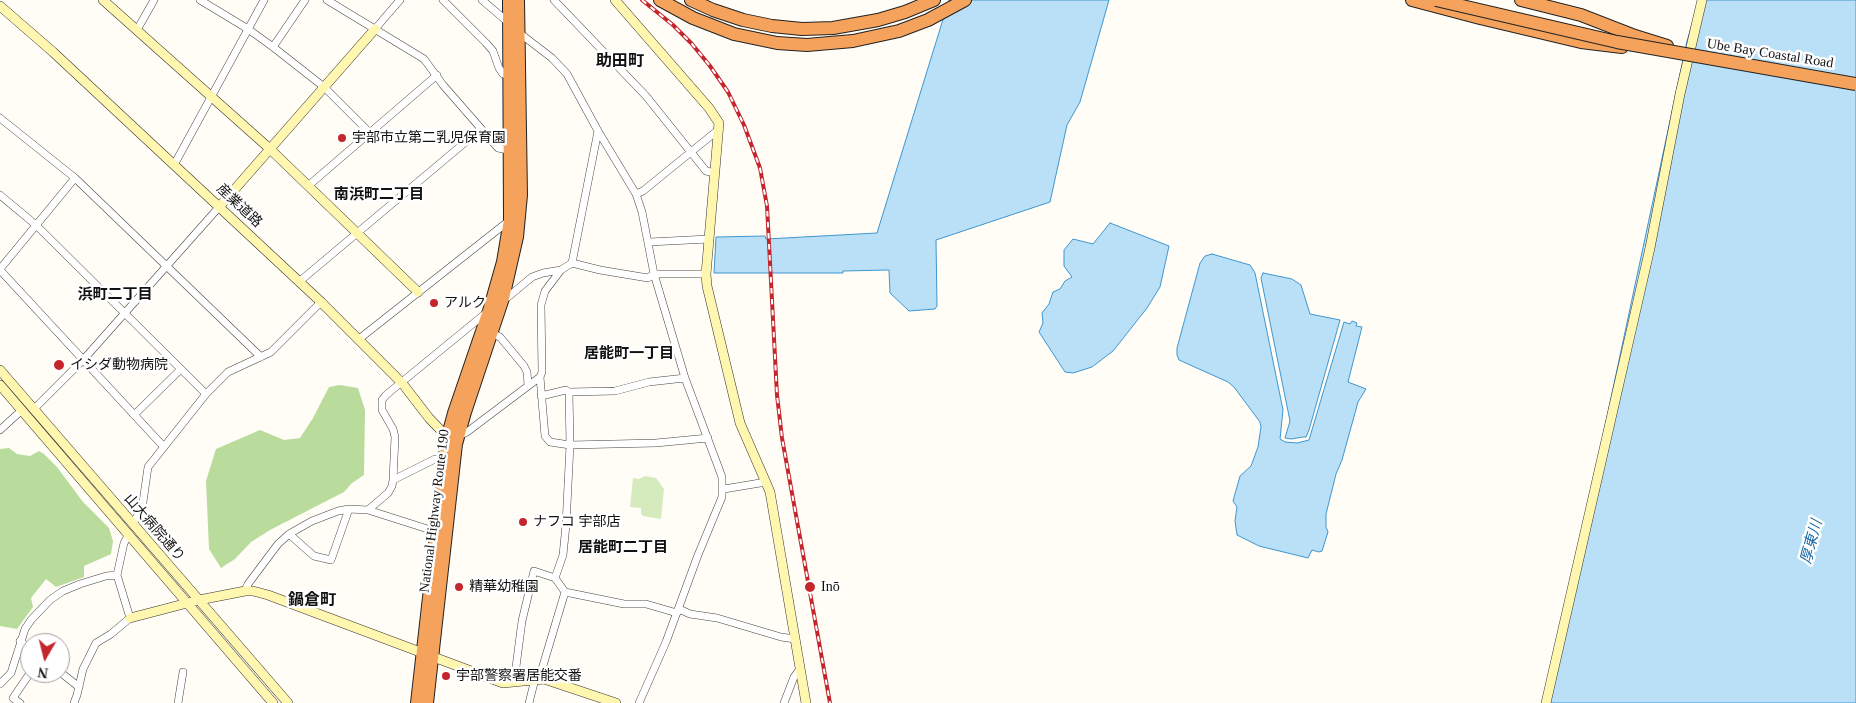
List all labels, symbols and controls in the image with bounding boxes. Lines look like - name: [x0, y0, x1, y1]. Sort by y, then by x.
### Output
- street label: Ube Bay Coastal Road: [1706, 36, 1834, 72]
- district label: 助田町: [596, 52, 644, 72]
- place label: 宇部市立第二乳児保育園: [352, 130, 506, 146]
- marker: 宇部市立第二乳児保育園: [336, 132, 348, 144]
- street label: 産業道路: [213, 181, 265, 231]
- district label: 南浜町二丁目: [334, 186, 424, 204]
- district label: 浜町二丁目: [78, 286, 152, 304]
- place label: アルク: [444, 295, 486, 311]
- marker: アルク: [428, 297, 440, 309]
- district label: 居能町一丁目: [584, 345, 674, 363]
- place label: イシダ動物病院: [70, 357, 168, 373]
- marker: イシダ動物病院: [52, 358, 66, 372]
- street label: National Highway Route 190: [417, 428, 453, 594]
- street label: 山大病院通り: [120, 491, 188, 565]
- place label: ナフコ 宇部店: [533, 514, 620, 530]
- marker: ナフコ 宇部店: [517, 516, 529, 528]
- water label: 厚東川: [1797, 518, 1827, 566]
- district label: 居能町二丁目: [578, 539, 668, 557]
- place label: 精華幼稚園: [469, 579, 539, 595]
- place label: Inō: [821, 579, 840, 595]
- marker: Inō: [803, 580, 817, 594]
- marker: 精華幼稚園: [453, 581, 465, 593]
- district label: 鍋倉町: [288, 591, 336, 611]
- north arrow: [20, 633, 70, 683]
- text: N: [37, 664, 49, 680]
- place label: 宇部警察署居能交番: [456, 668, 582, 684]
- marker: 宇部警察署居能交番: [440, 670, 452, 682]

